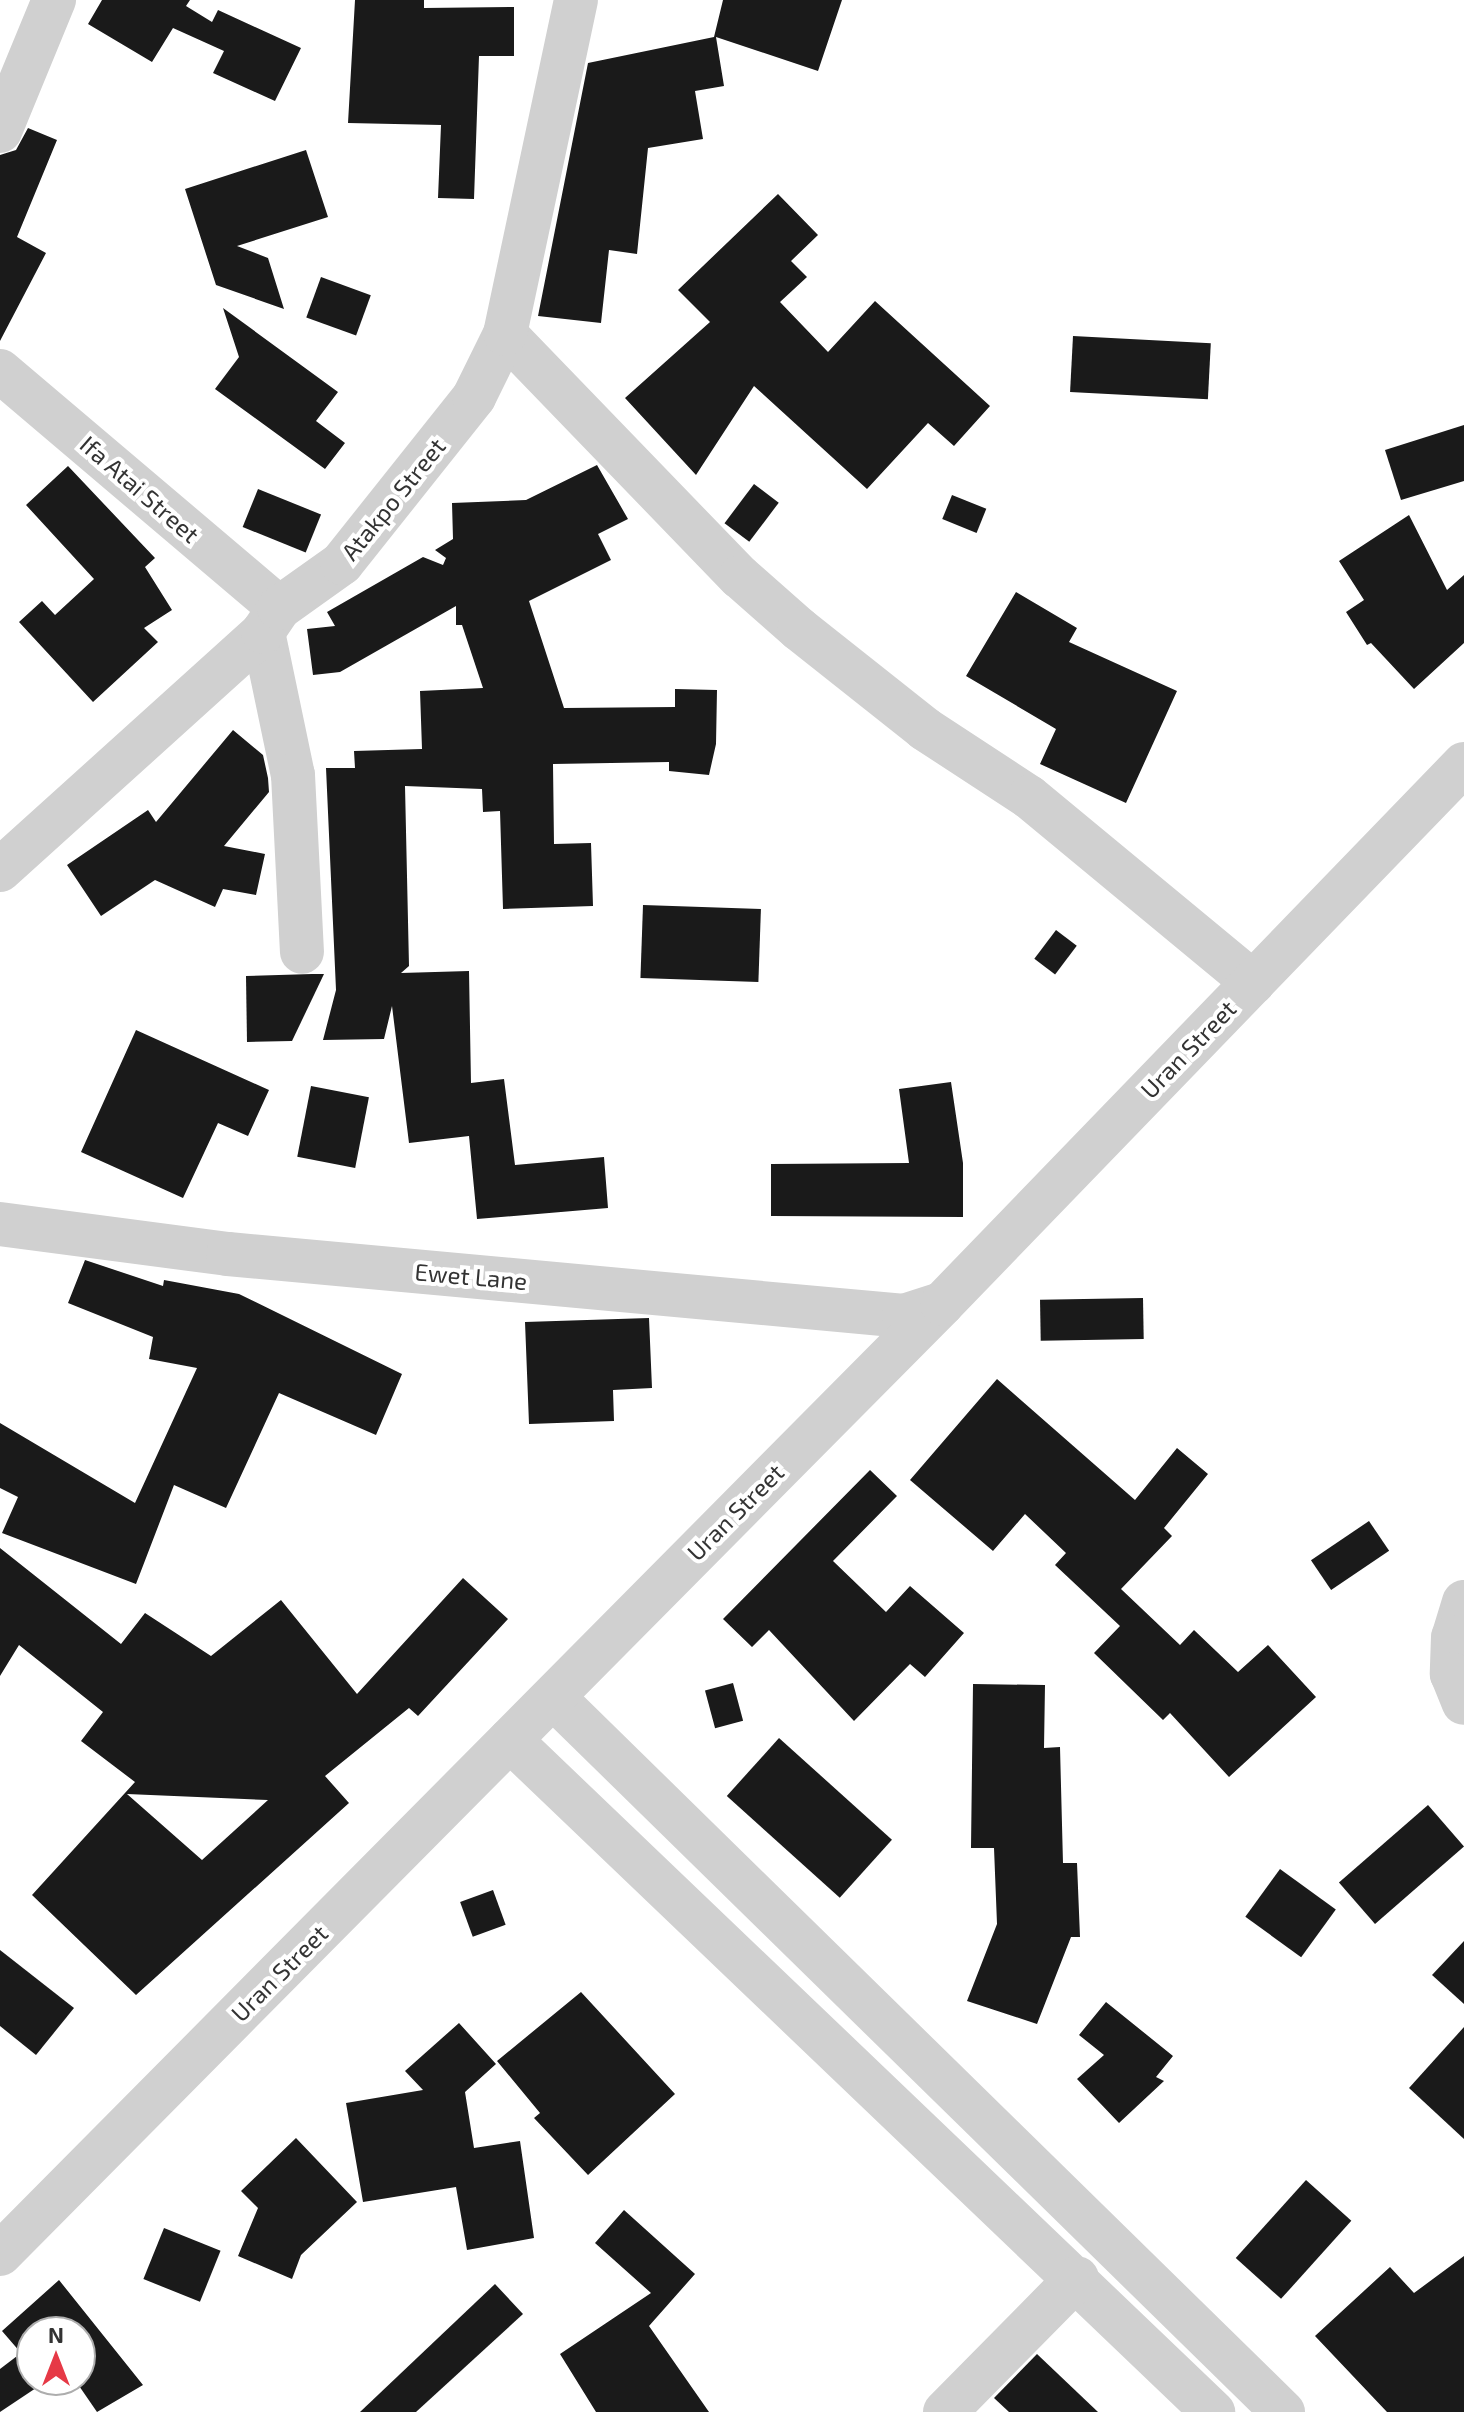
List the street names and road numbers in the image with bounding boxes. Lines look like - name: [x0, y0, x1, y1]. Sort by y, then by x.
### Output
- street label: Ifa Atai Street: [74, 429, 206, 549]
- street label: Atakpo Street: [335, 432, 451, 566]
- street label: Uran Street: [1134, 994, 1242, 1104]
- street label: Ewet Lane: [414, 1257, 528, 1295]
- street label: Uran Street: [681, 1458, 789, 1566]
- street label: Uran Street: [225, 1919, 333, 2027]

